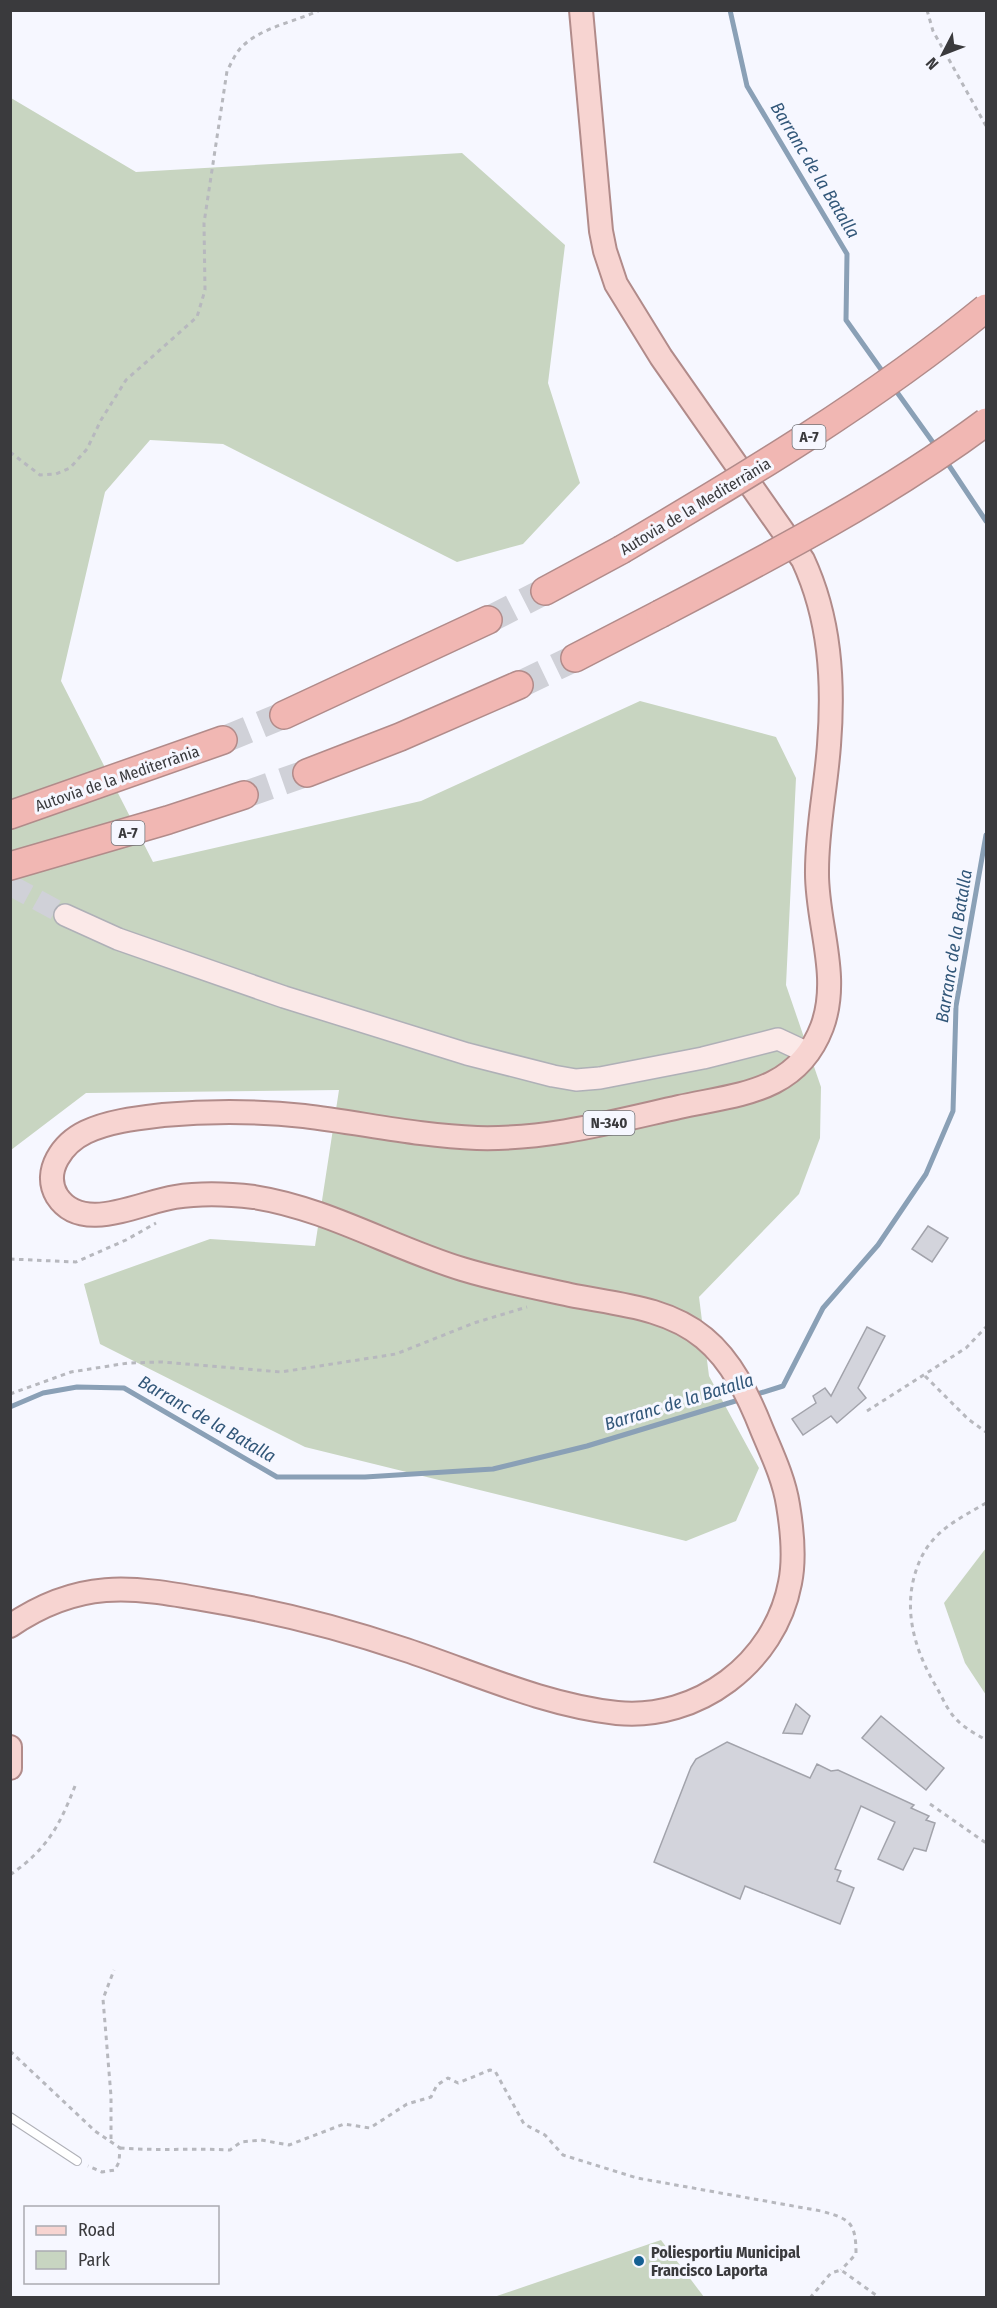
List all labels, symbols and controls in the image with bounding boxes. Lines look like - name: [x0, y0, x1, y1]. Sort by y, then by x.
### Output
- north arrow: [913, 24, 973, 84]
- text: N: [922, 54, 942, 74]
- water label: Barranc de la Batalla: [766, 98, 864, 242]
- road number: A-7: [792, 425, 826, 449]
- street label: Autovia de la Mediterrània: [616, 454, 774, 559]
- street label: Autovia de la Mediterrània: [33, 741, 202, 816]
- road number: A-7: [112, 821, 144, 845]
- water label: Barranc de la Batalla: [931, 868, 977, 1024]
- road number: N-340: [584, 1111, 634, 1135]
- water label: Barranc de la Batalla: [602, 1369, 756, 1435]
- water label: Barranc de la Batalla: [134, 1371, 280, 1467]
- legend: [24, 2206, 219, 2284]
- text: Road: [78, 2219, 115, 2241]
- place label: Poliesportiu Municipal Francisco Laporta: [651, 2243, 801, 2280]
- text: Park: [78, 2249, 111, 2271]
- marker: Poliesportiu Municipal Francisco Laporta: [632, 2254, 646, 2268]

